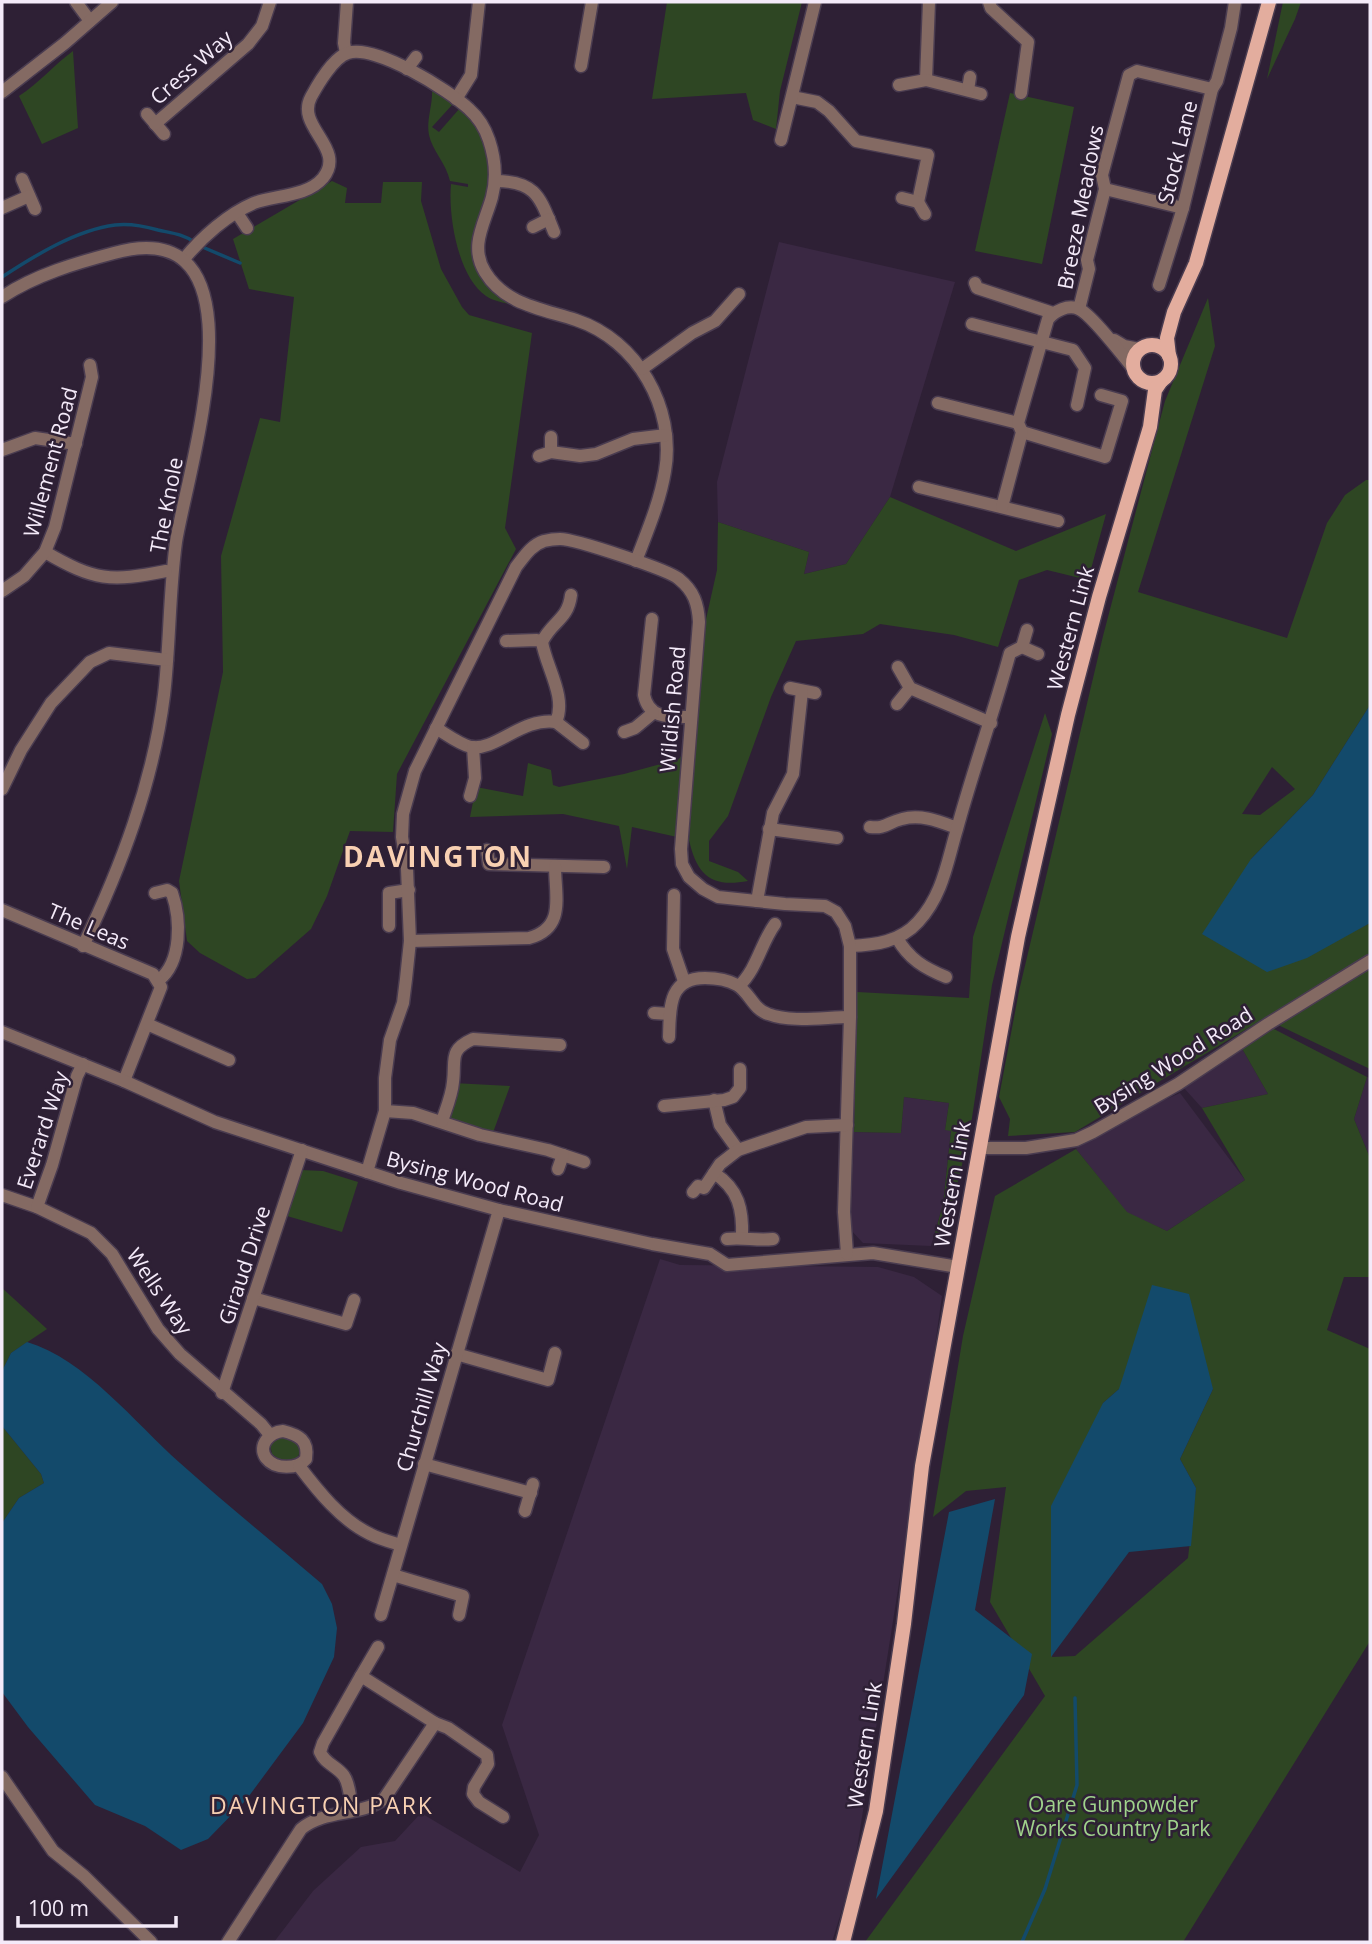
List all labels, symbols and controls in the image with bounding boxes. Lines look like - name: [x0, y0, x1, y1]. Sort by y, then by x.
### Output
- street label: Cress Way: [144, 23, 239, 111]
- street label: Stock Lane: [1151, 97, 1203, 207]
- street label: Breeze Meadows: [1050, 122, 1110, 292]
- street label: Willement Road: [17, 384, 83, 540]
- street label: The Knole: [143, 455, 189, 555]
- street label: Western Link: [1040, 563, 1100, 693]
- street label: Wildish Road: [653, 645, 691, 773]
- district label: DAVINGTON: [343, 837, 533, 875]
- street label: The Leas: [44, 896, 134, 956]
- street label: Bysing Wood Road: [1088, 1000, 1258, 1120]
- street label: Everard Way: [10, 1067, 74, 1193]
- street label: Western Link: [927, 1119, 977, 1249]
- street label: Bysing Wood Road: [383, 1144, 567, 1218]
- street label: Giraud Drive: [212, 1202, 276, 1328]
- street label: Wells Way: [121, 1242, 200, 1340]
- street label: Churchill Way: [389, 1339, 453, 1475]
- street label: Western Link: [840, 1680, 888, 1810]
- district label: DAVINGTON PARK: [210, 1789, 434, 1821]
- park label: Oare Gunpowder Works Country Park: [1016, 1790, 1210, 1842]
- scale bar: [18, 1884, 175, 1928]
- text: 100 m: [28, 1894, 89, 1922]

